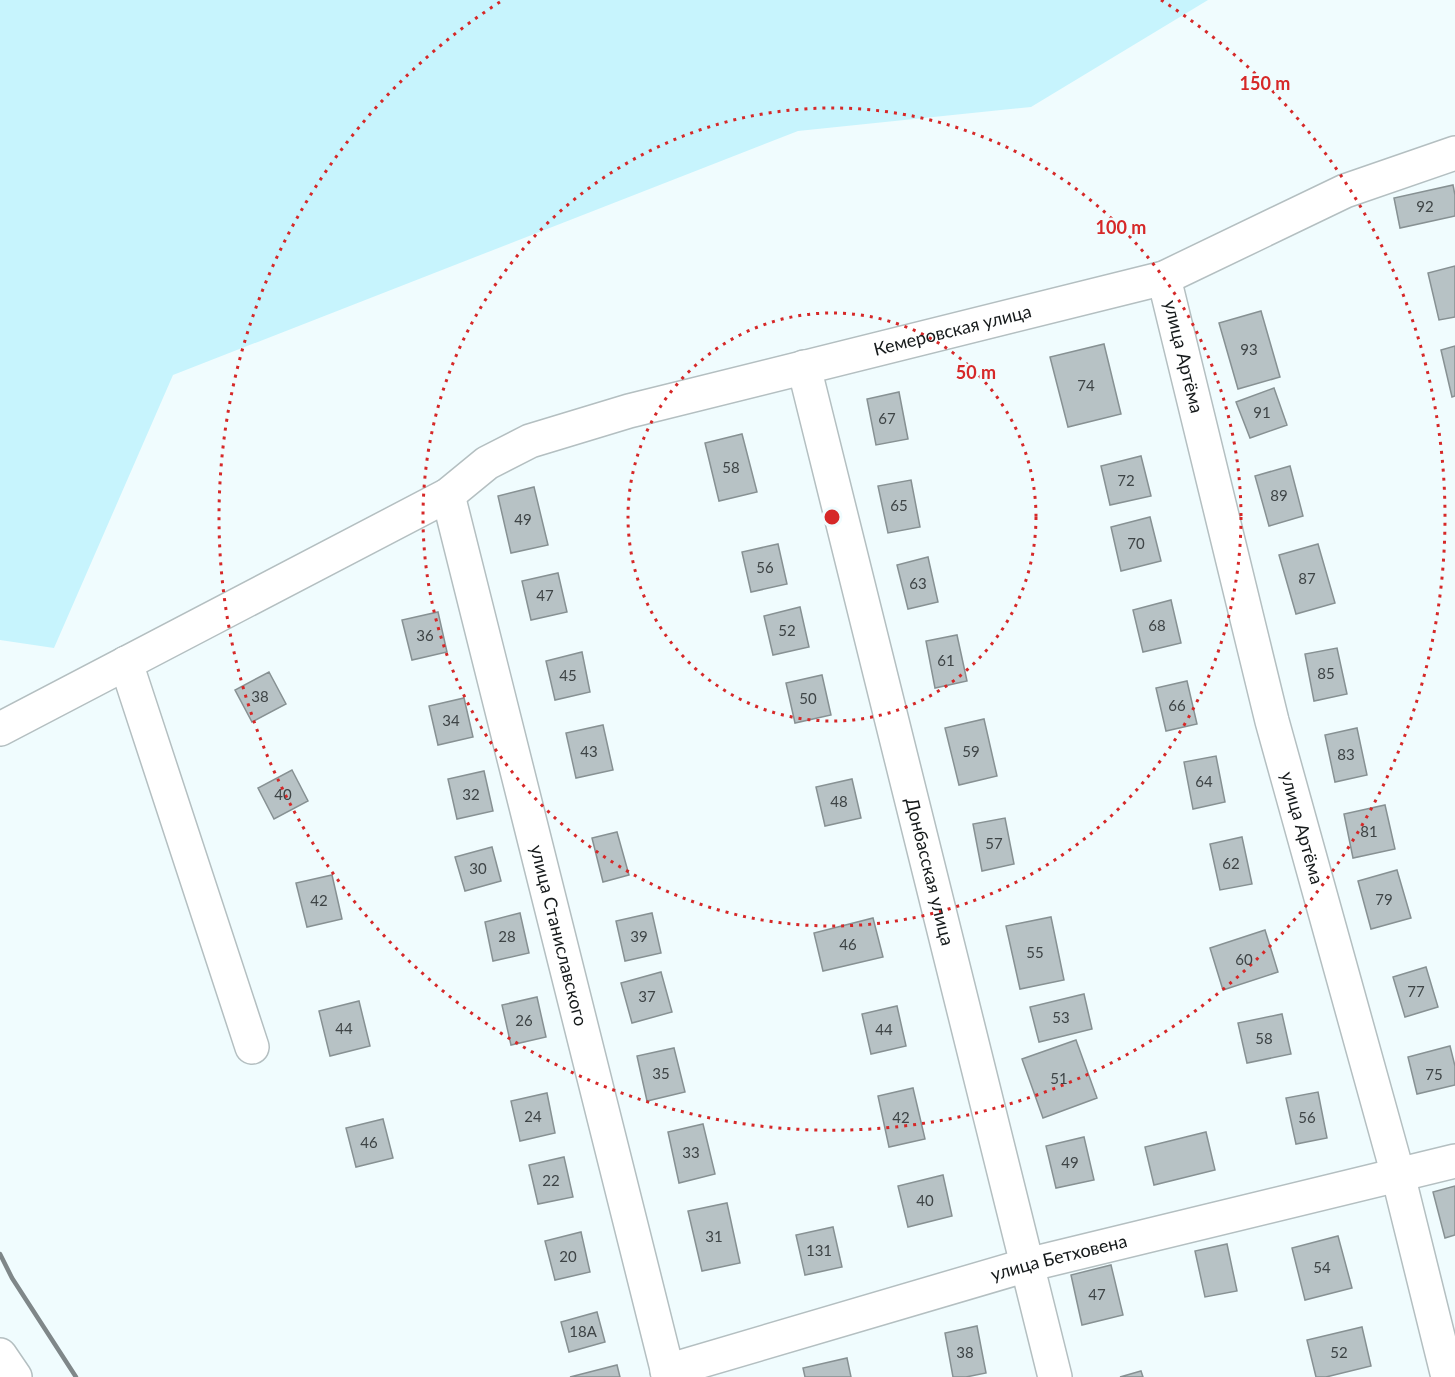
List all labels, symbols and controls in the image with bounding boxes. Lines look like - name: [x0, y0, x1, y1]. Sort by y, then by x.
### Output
- text: 150 m: [1240, 72, 1290, 94]
- house number: 92: [1416, 197, 1434, 215]
- text: 100 m: [1096, 216, 1146, 238]
- street label: улица Артёма: [1160, 298, 1209, 415]
- street label: Кемеровская улица: [871, 299, 1034, 360]
- house number: 93: [1240, 340, 1258, 358]
- text: 50 m: [956, 361, 996, 383]
- house number: 74: [1077, 376, 1095, 394]
- house number: 91: [1253, 403, 1271, 421]
- house number: 67: [878, 409, 896, 427]
- house number: 58: [722, 458, 740, 476]
- house number: 72: [1117, 471, 1135, 489]
- house number: 89: [1270, 486, 1288, 504]
- house number: 65: [890, 496, 908, 514]
- centre of rings: [822, 507, 842, 527]
- house number: 49: [514, 510, 532, 528]
- house number: 70: [1127, 534, 1145, 552]
- house number: 56: [756, 558, 774, 576]
- house number: 87: [1298, 569, 1316, 587]
- house number: 63: [909, 574, 927, 592]
- house number: 47: [536, 586, 554, 604]
- house number: 68: [1148, 616, 1166, 634]
- house number: 52: [778, 621, 796, 639]
- house number: 36: [416, 626, 434, 644]
- house number: 61: [937, 651, 955, 669]
- house number: 85: [1317, 664, 1335, 682]
- house number: 45: [559, 666, 577, 684]
- house number: 38: [251, 687, 269, 705]
- house number: 50: [799, 689, 817, 707]
- house number: 66: [1168, 696, 1186, 714]
- house number: 34: [442, 711, 460, 729]
- house number: 43: [580, 742, 598, 760]
- house number: 59: [962, 742, 980, 760]
- house number: 83: [1337, 745, 1355, 763]
- street label: улица Артёма: [1277, 769, 1329, 886]
- house number: 64: [1195, 772, 1213, 790]
- house number: 40: [274, 785, 292, 803]
- house number: 32: [462, 785, 480, 803]
- house number: 48: [830, 792, 848, 810]
- street label: Донбасская улица: [901, 795, 959, 948]
- house number: 81: [1360, 822, 1378, 840]
- house number: 57: [985, 834, 1003, 852]
- street label: улица Станиславского: [526, 842, 593, 1028]
- house number: 62: [1222, 854, 1240, 872]
- house number: 30: [469, 859, 487, 877]
- house number: 79: [1375, 890, 1393, 908]
- house number: 42: [310, 891, 328, 909]
- house number: 28: [498, 927, 516, 945]
- house number: 39: [630, 927, 648, 945]
- house number: 46: [839, 935, 857, 953]
- house number: 55: [1026, 943, 1044, 961]
- house number: 60: [1235, 950, 1253, 968]
- house number: 77: [1407, 982, 1425, 1000]
- house number: 37: [638, 987, 656, 1005]
- house number: 53: [1052, 1008, 1070, 1026]
- house number: 26: [515, 1011, 533, 1029]
- house number: 44: [335, 1019, 353, 1037]
- house number: 44: [875, 1020, 893, 1038]
- house number: 58: [1255, 1029, 1273, 1047]
- house number: 35: [652, 1064, 670, 1082]
- house number: 75: [1425, 1065, 1443, 1083]
- house number: 51: [1050, 1069, 1068, 1087]
- house number: 24: [524, 1107, 542, 1125]
- house number: 42: [892, 1108, 910, 1126]
- house number: 56: [1298, 1108, 1316, 1126]
- house number: 46: [360, 1133, 378, 1151]
- house number: 33: [682, 1143, 700, 1161]
- house number: 49: [1061, 1153, 1079, 1171]
- house number: 22: [542, 1171, 560, 1189]
- house number: 40: [916, 1191, 934, 1209]
- house number: 31: [705, 1227, 723, 1245]
- street label: улица Бетховена: [988, 1229, 1129, 1285]
- house number: 131: [806, 1241, 832, 1259]
- house number: 20: [559, 1247, 577, 1265]
- house number: 54: [1313, 1258, 1331, 1276]
- house number: 47: [1088, 1285, 1106, 1303]
- house number: 18А: [569, 1322, 598, 1340]
- house number: 38: [956, 1343, 974, 1361]
- house number: 52: [1330, 1343, 1348, 1361]

